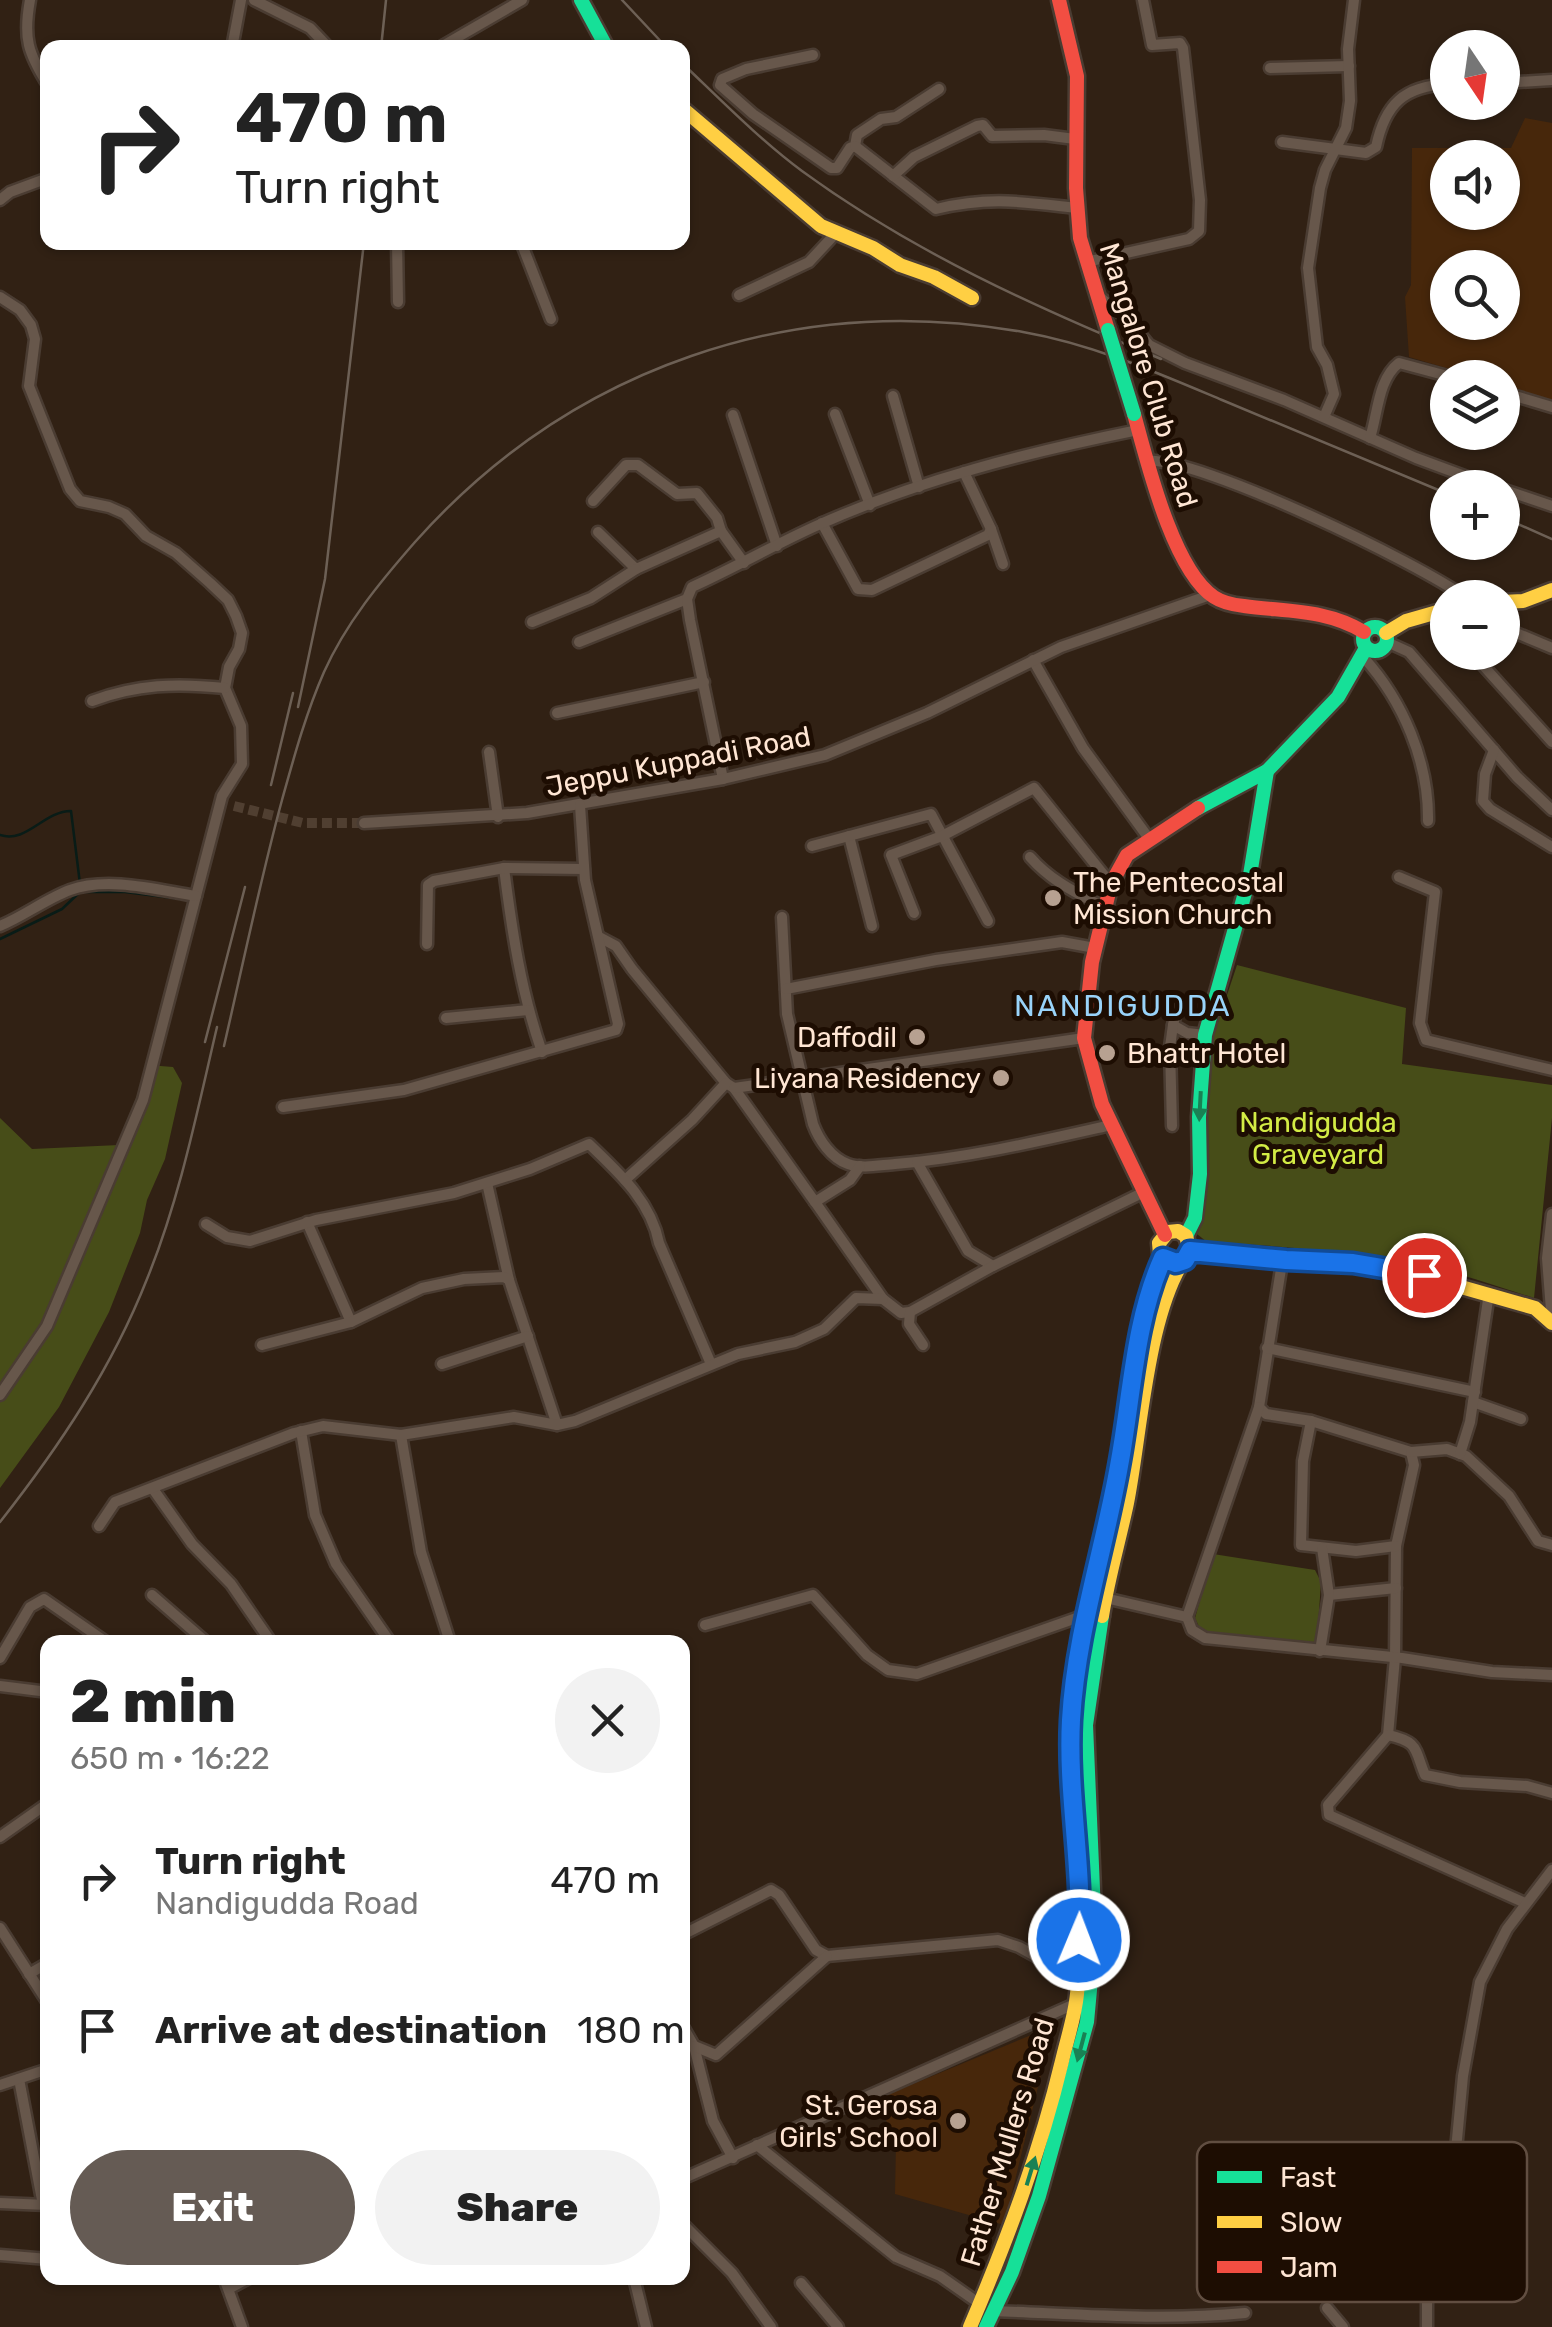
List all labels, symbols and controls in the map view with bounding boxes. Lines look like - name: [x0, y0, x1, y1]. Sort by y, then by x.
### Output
- north arrow: [1430, 30, 1520, 120]
- map controls: [1430, 30, 1520, 670]
- text: 470 m: [235, 77, 448, 160]
- icon: right: [70, 80, 200, 210]
- button: sound: [1430, 140, 1520, 230]
- text: Turn right: [235, 161, 439, 214]
- street label: Mangalore Club Road: [1093, 239, 1204, 511]
- button: search: [1430, 250, 1520, 340]
- button: layers: [1430, 360, 1520, 450]
- button: +: [1430, 470, 1520, 560]
- button: −: [1430, 580, 1520, 670]
- street label: Jeppu Kuppadi Road: [543, 720, 813, 803]
- place label: The Pentecostal Mission Church: [1073, 866, 1284, 931]
- marker: The Pentecostal Mission Church: [1042, 887, 1064, 909]
- district label: NANDIGUDDA: [1014, 988, 1232, 1024]
- place label: Daffodil: [797, 1021, 897, 1054]
- marker: Daffodil: [906, 1026, 928, 1048]
- place label: Bhattr Hotel: [1127, 1037, 1286, 1070]
- marker: Bhattr Hotel: [1096, 1042, 1118, 1064]
- place label: Liyana Residency: [754, 1062, 981, 1095]
- marker: Liyana Residency: [990, 1067, 1012, 1089]
- one-way arrow: [1192, 1091, 1208, 1122]
- park label: Nandigudda Graveyard: [1239, 1106, 1397, 1171]
- pin: [1382, 1233, 1467, 1318]
- icon: arrive: [1397, 1248, 1452, 1303]
- text: 2 min: [70, 1666, 236, 1737]
- button: close: [555, 1668, 660, 1773]
- text: 650 m · 16:22: [70, 1739, 270, 1777]
- text: Turn right: [155, 1838, 346, 1884]
- icon: right: [70, 1853, 125, 1908]
- text: 470 m: [550, 1857, 660, 1903]
- text: Nandigudda Road: [155, 1884, 419, 1922]
- position arrow: [1027, 1888, 1131, 1992]
- icon: arrive: [70, 2003, 125, 2058]
- text: Arrive at destination: [155, 2007, 547, 2053]
- text: 180 m: [577, 2007, 685, 2053]
- street label: Father Mullers Road: [954, 2014, 1061, 2270]
- one-way arrow: [1073, 2032, 1088, 2063]
- place label: St. Gerosa Girls' School: [779, 2089, 938, 2154]
- marker: St. Gerosa Girls' School: [947, 2110, 969, 2132]
- legend: [1197, 2142, 1527, 2302]
- button: Exit: [70, 2150, 355, 2265]
- button: Share: [375, 2150, 660, 2265]
- one-way arrow: [1024, 2156, 1039, 2186]
- text: Fast: [1280, 2161, 1336, 2194]
- text: Slow: [1280, 2206, 1342, 2239]
- text: Jam: [1280, 2251, 1338, 2284]

